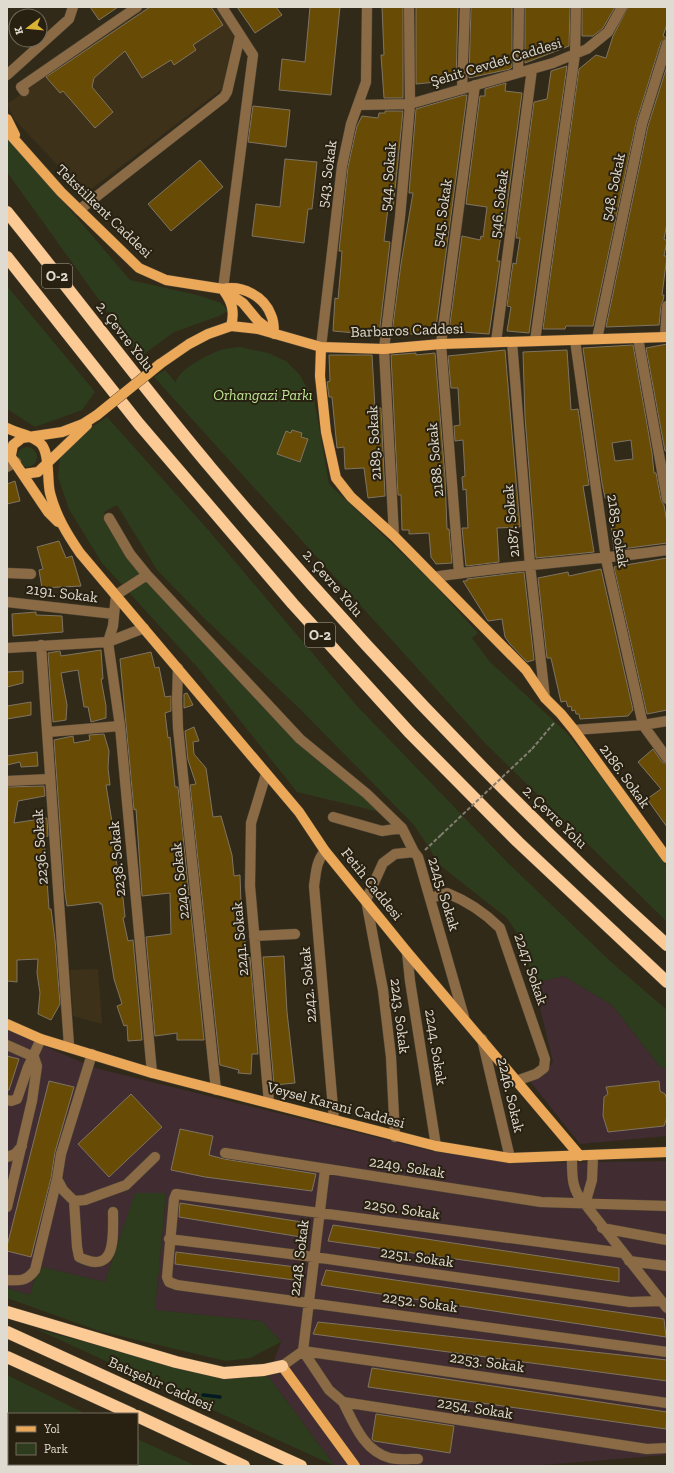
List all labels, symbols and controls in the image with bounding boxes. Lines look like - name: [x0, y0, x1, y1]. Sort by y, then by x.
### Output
- north arrow: [8, 8, 48, 48]
- text: K: [11, 25, 26, 36]
- street label: Şehit Cevdet Caddesi: [428, 34, 564, 90]
- street label: 543. Sokak: [313, 139, 341, 209]
- street label: 544. Sokak: [376, 142, 400, 212]
- street label: 548. Sokak: [597, 151, 629, 223]
- street label: Tekstilkent Caddesi: [52, 160, 156, 262]
- street label: 546. Sokak: [486, 169, 512, 239]
- street label: 545. Sokak: [428, 178, 456, 248]
- road number: O-2: [42, 264, 72, 288]
- street label: 2. Çevre Yolu: [92, 298, 158, 375]
- street label: Barbaros Caddesi: [350, 319, 464, 341]
- park label: Orhangazi Parkı: [213, 386, 313, 404]
- street label: 2189. Sokak: [363, 405, 385, 481]
- street label: 2188. Sokak: [423, 422, 447, 498]
- street label: 2187. Sokak: [499, 484, 523, 558]
- street label: 2185. Sokak: [603, 493, 633, 569]
- street label: 2. Çevre Yolu: [299, 546, 367, 621]
- street label: 2191. Sokak: [25, 580, 99, 606]
- road number: O-2: [305, 623, 335, 647]
- street label: 2186. Sokak: [596, 741, 654, 812]
- street label: 2. Çevre Yolu: [519, 782, 591, 853]
- street label: 2236. Sokak: [28, 808, 52, 885]
- street label: 2238. Sokak: [105, 820, 129, 898]
- street label: 2240. Sokak: [167, 842, 193, 920]
- street label: Fetih Caddesi: [337, 844, 407, 924]
- street label: 2245. Sokak: [424, 855, 464, 933]
- street label: 2241. Sokak: [228, 901, 252, 977]
- street label: 2247. Sokak: [510, 931, 552, 1007]
- street label: 2242. Sokak: [296, 946, 320, 1024]
- street label: 2243. Sokak: [386, 977, 414, 1055]
- street label: 2244. Sokak: [421, 1008, 451, 1086]
- street label: 2246. Sokak: [494, 1056, 528, 1134]
- street label: Veysel Karani Caddesi: [264, 1078, 407, 1132]
- street label: 2249. Sokak: [368, 1152, 446, 1182]
- street label: 2250. Sokak: [363, 1195, 441, 1223]
- street label: 2248. Sokak: [285, 1219, 313, 1297]
- street label: 2251. Sokak: [379, 1243, 455, 1271]
- street label: 2252. Sokak: [381, 1288, 459, 1316]
- street label: 2253. Sokak: [448, 1348, 526, 1376]
- street label: Batışehir Caddesi: [106, 1353, 216, 1415]
- street label: 2254. Sokak: [436, 1393, 514, 1423]
- legend: [8, 1413, 138, 1465]
- text: Yol: [43, 1422, 60, 1436]
- text: Park: [44, 1442, 69, 1456]

